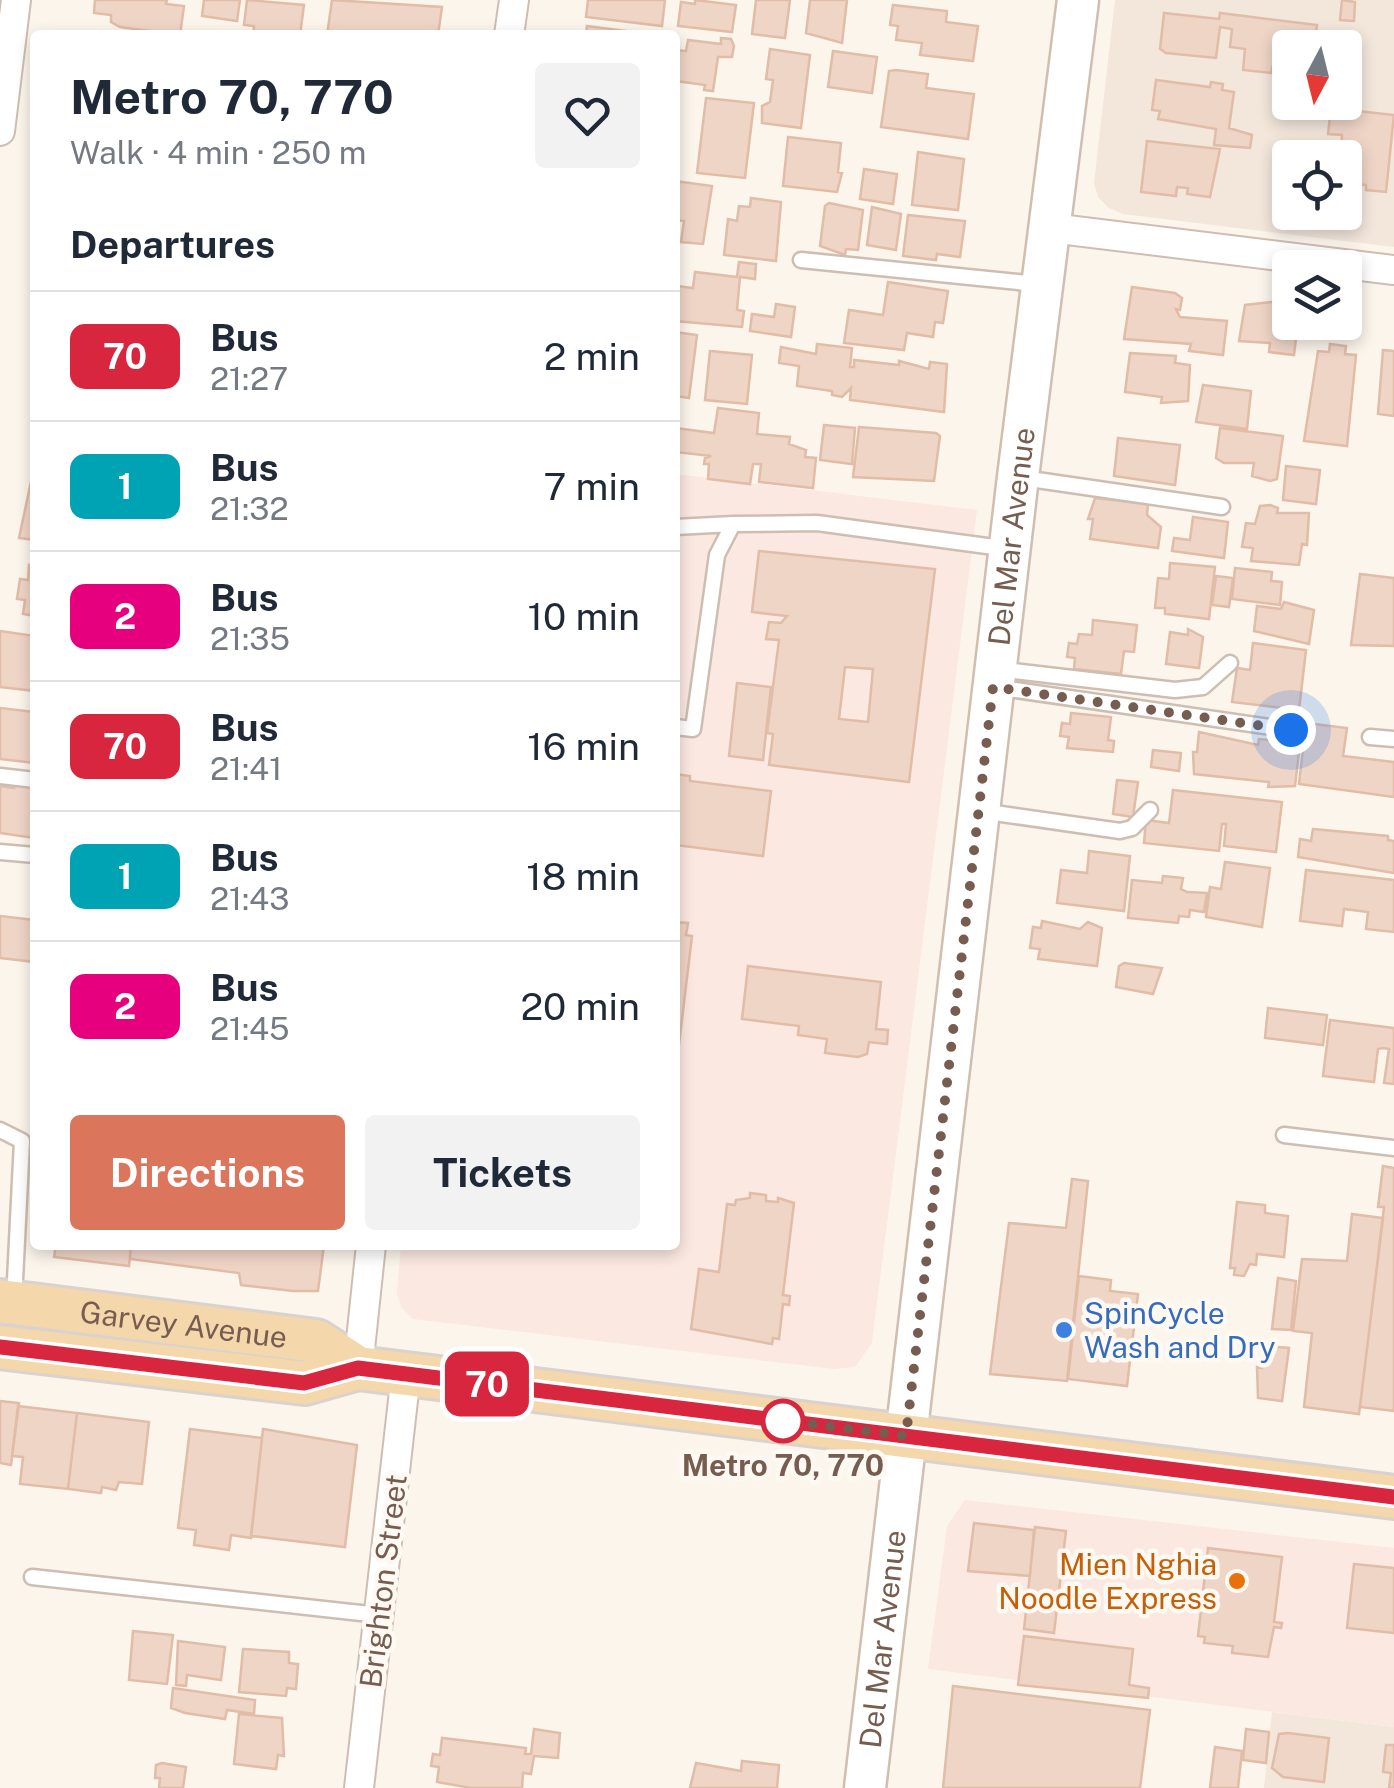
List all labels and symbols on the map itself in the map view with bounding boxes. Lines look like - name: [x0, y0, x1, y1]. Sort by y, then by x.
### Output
- north arrow: [1272, 30, 1362, 120]
- street label: Del Mar Avenue: [980, 425, 1042, 648]
- your location: [1266, 705, 1316, 755]
- street label: Garvey Avenue: [78, 1293, 289, 1355]
- place label: SpinCycle Wash and Dry: [1084, 1295, 1276, 1365]
- marker: SpinCycle Wash and Dry: [1053, 1319, 1075, 1341]
- line badge: 70: [442, 1352, 532, 1416]
- marker: Metro 70, 770: [762, 1400, 804, 1442]
- place label: Metro 70, 770: [682, 1447, 884, 1483]
- street label: Brighton Street: [352, 1472, 414, 1690]
- street label: Del Mar Avenue: [852, 1528, 913, 1750]
- place label: Mien Nghia Noodle Express: [998, 1546, 1217, 1616]
- marker: Mien Nghia Noodle Express: [1226, 1570, 1248, 1592]

